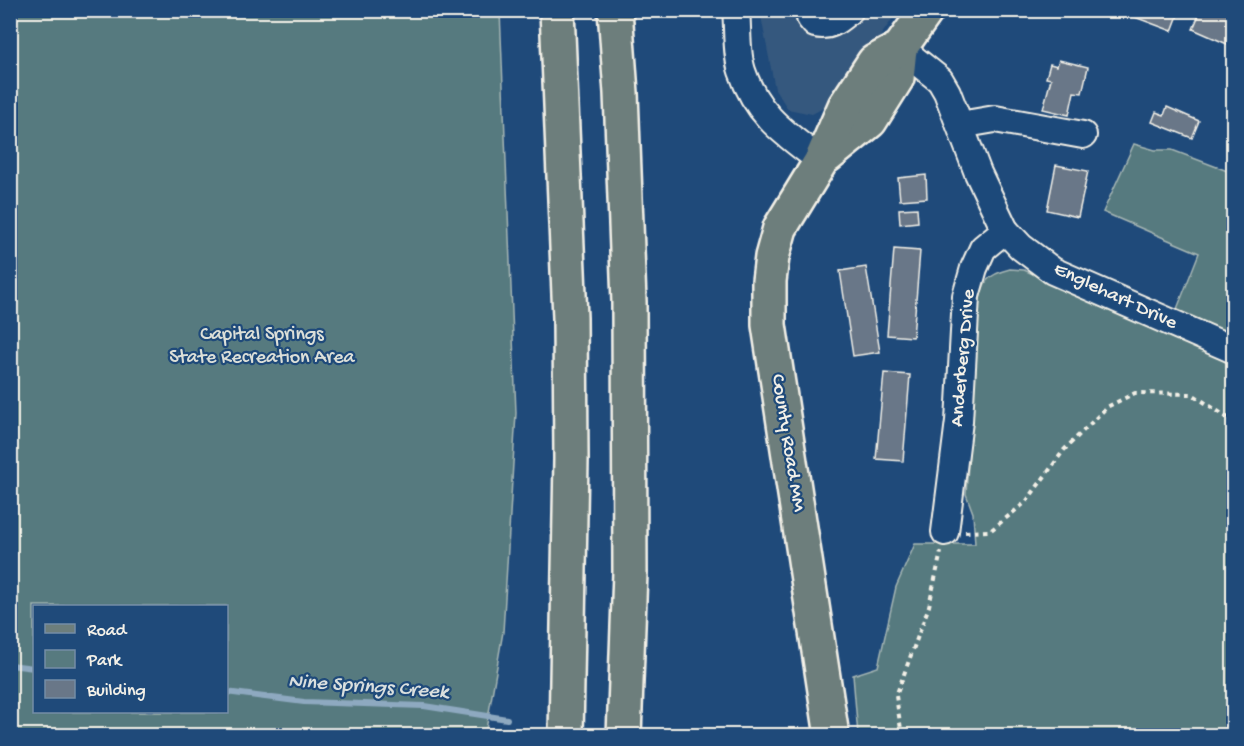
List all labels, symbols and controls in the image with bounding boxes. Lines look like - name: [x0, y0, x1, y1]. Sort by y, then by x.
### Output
- street label: Englehart Drive: [1050, 258, 1181, 336]
- street label: Anderberg Drive: [947, 288, 982, 428]
- park label: Capital Springs State Recreation Area: [169, 324, 356, 370]
- street label: County Road MM: [765, 373, 809, 514]
- legend: [33, 605, 228, 713]
- text: Road: [87, 621, 128, 642]
- text: Park: [86, 651, 123, 672]
- water label: Nine Springs Creek: [287, 670, 452, 706]
- text: Building: [86, 681, 146, 702]

